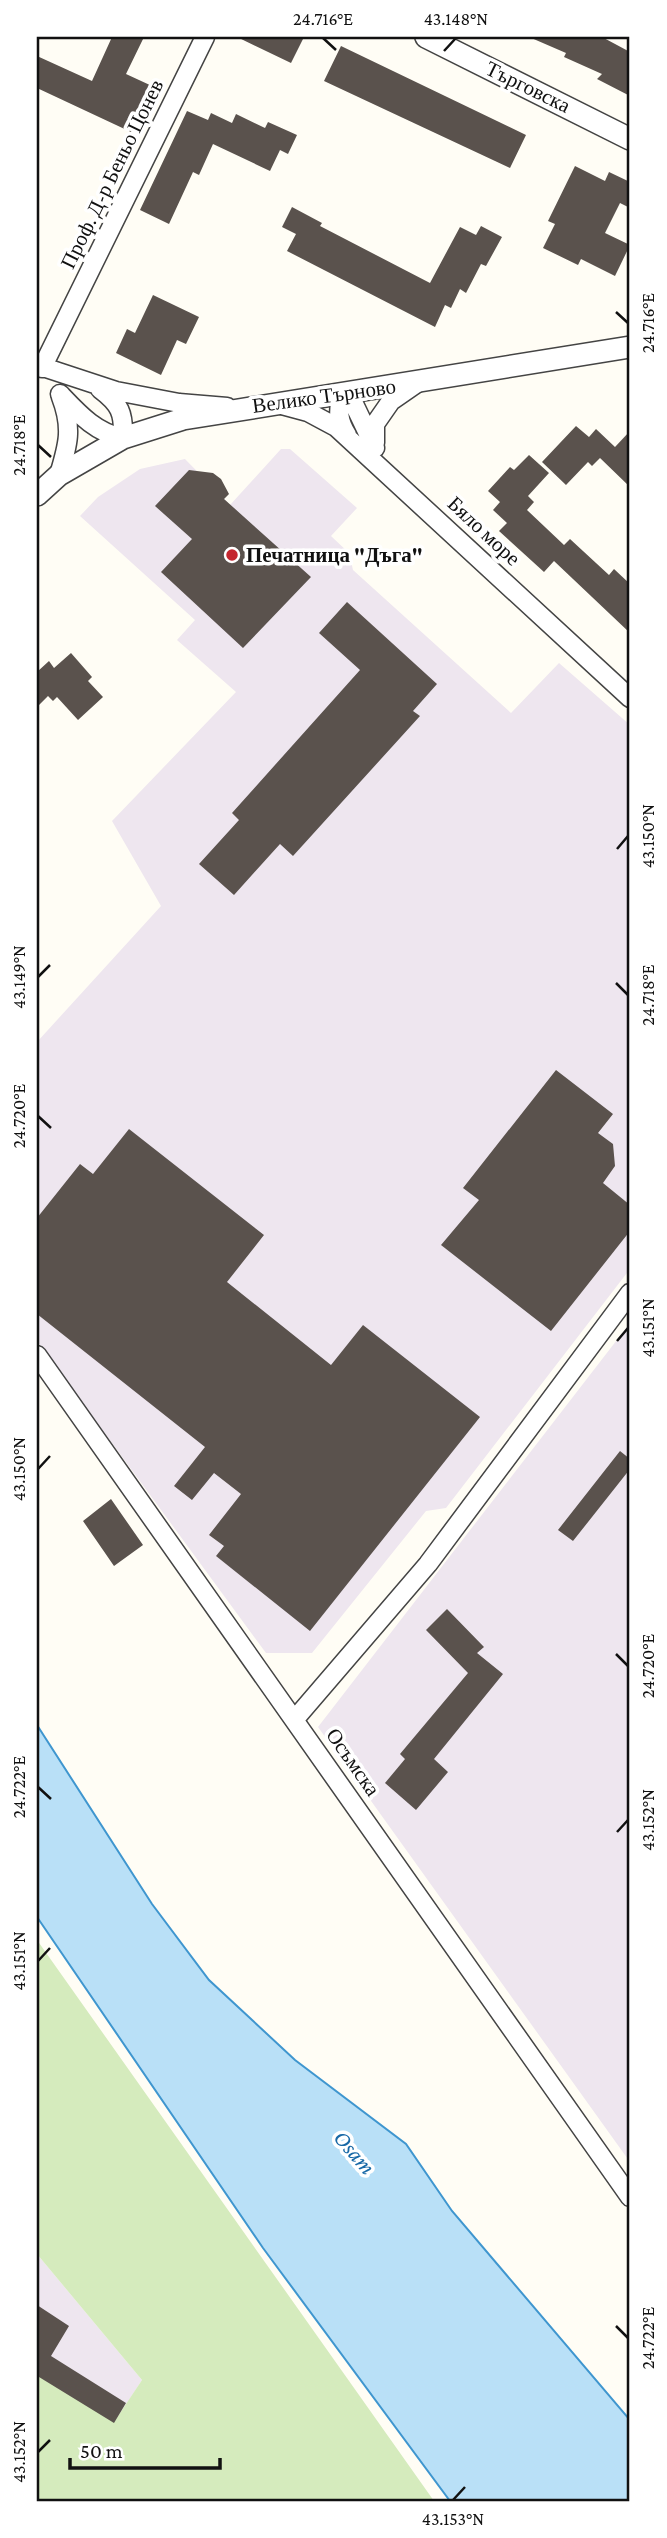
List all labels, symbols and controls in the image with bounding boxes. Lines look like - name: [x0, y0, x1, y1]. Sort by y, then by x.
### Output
- text: 24.716°E: [293, 9, 353, 29]
- text: 43.148°N: [424, 9, 488, 29]
- street label: Търговска: [482, 56, 575, 118]
- street label: Проф. Д-р Беньо Цонев: [56, 75, 168, 272]
- text: 24.716°E: [638, 293, 658, 353]
- street label: Велико Търново: [251, 374, 397, 418]
- text: 24.718°E: [9, 414, 29, 476]
- street label: Бяло море: [443, 491, 525, 571]
- place label: Печатница "Дъга": [246, 543, 423, 567]
- marker: Печатница "Дъга": [224, 547, 240, 563]
- text: 43.150°N: [638, 804, 658, 868]
- text: 43.149°N: [9, 945, 29, 1009]
- text: 24.718°E: [638, 964, 658, 1026]
- text: 24.720°E: [9, 1084, 29, 1148]
- text: 43.151°N: [638, 1298, 658, 1358]
- text: 43.150°N: [9, 1437, 29, 1501]
- text: 24.720°E: [638, 1634, 658, 1698]
- street label: Осъмска: [321, 1724, 385, 1801]
- text: 24.722°E: [9, 1756, 29, 1818]
- text: 43.152°N: [638, 1789, 658, 1851]
- text: 43.151°N: [9, 1931, 29, 1991]
- water label: Osam: [329, 2125, 381, 2180]
- text: 24.722°E: [638, 2307, 658, 2369]
- text: 43.152°N: [9, 2421, 29, 2483]
- scale bar: [70, 2426, 220, 2470]
- text: 50 m: [80, 2439, 123, 2463]
- text: 43.153°N: [422, 2509, 484, 2529]

